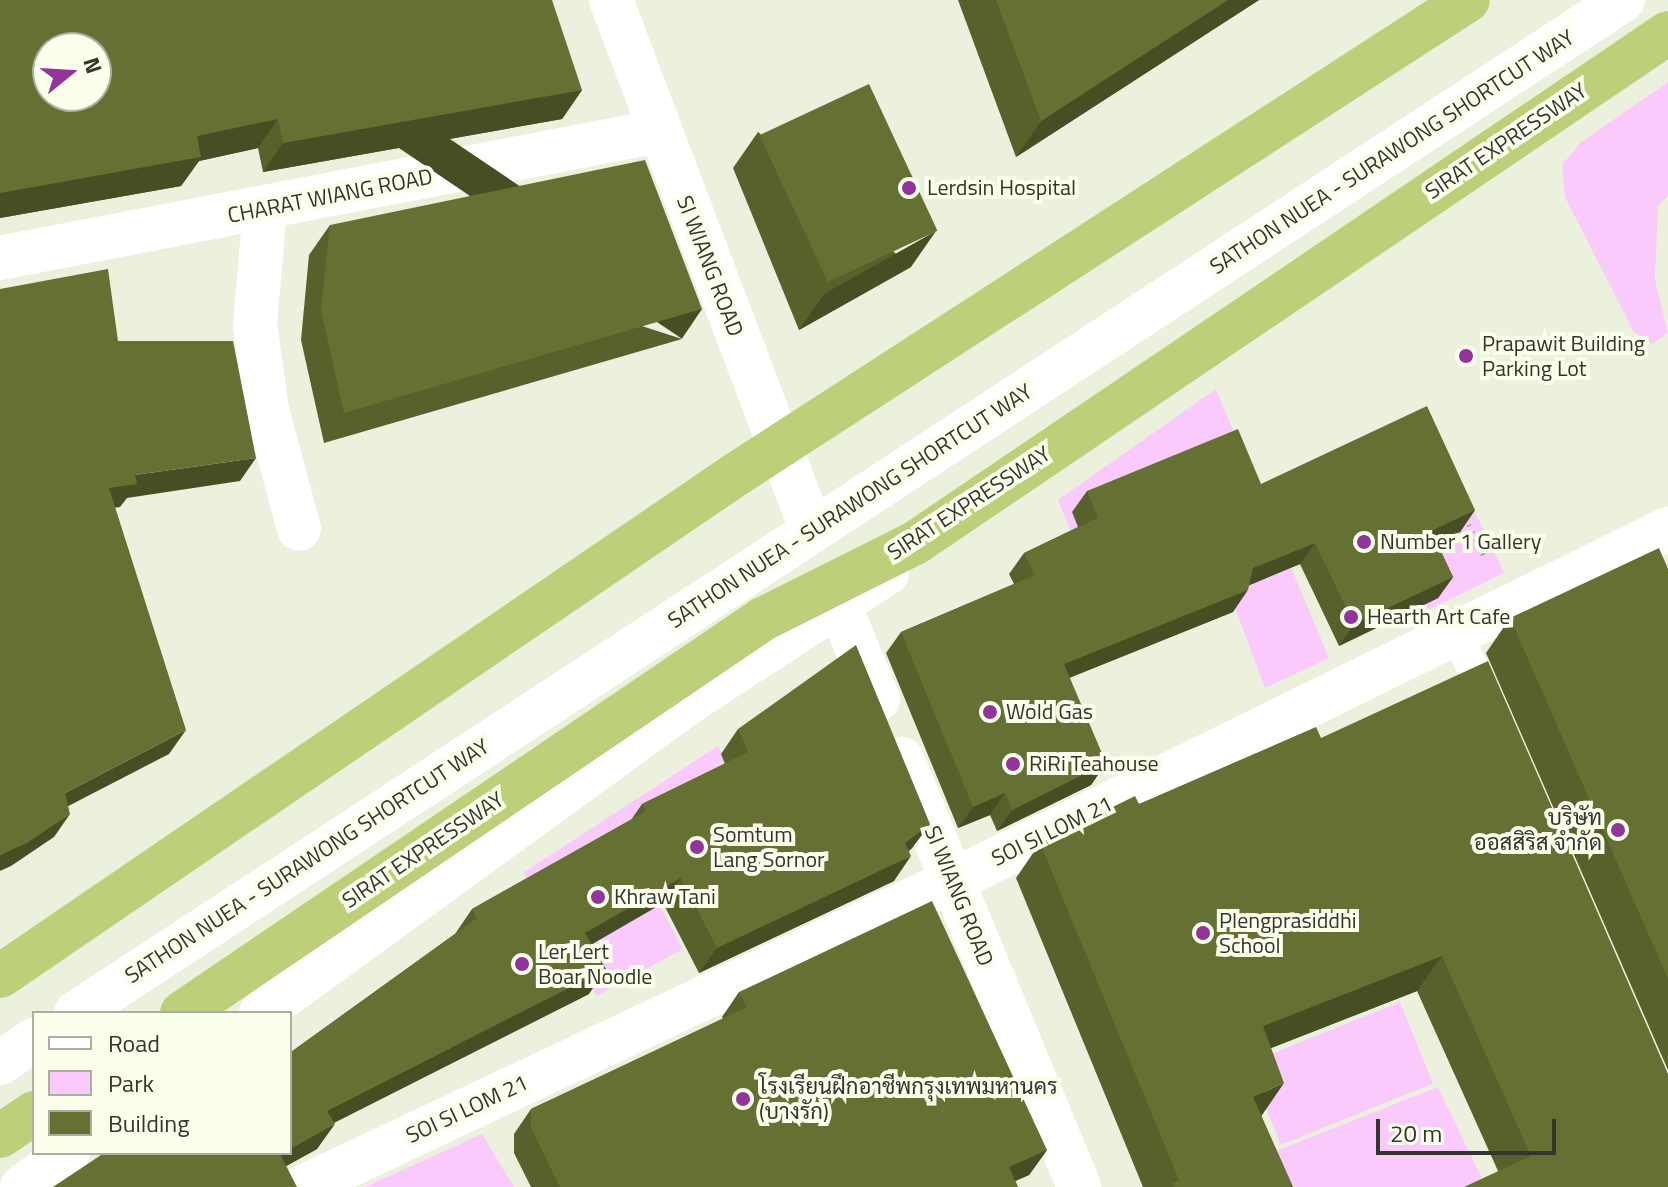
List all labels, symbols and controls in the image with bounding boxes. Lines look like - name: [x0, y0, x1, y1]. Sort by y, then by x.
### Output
- street label: SATHON NUEA - SURAWONG SHORTCUT WAY: [1205, 24, 1579, 280]
- north arrow: [32, 32, 112, 112]
- text: N: [74, 53, 111, 78]
- street label: SIRAT EXPRESSWAY: [1420, 77, 1592, 205]
- street label: CHARAT WIANG ROAD: [225, 163, 435, 229]
- place label: Lerdsin Hospital: [927, 175, 1076, 201]
- marker: Lerdsin Hospital: [898, 177, 920, 199]
- street label: SI WIANG ROAD: [671, 192, 749, 340]
- place label: Prapawit Building Parking Lot: [1482, 330, 1645, 382]
- marker: Prapawit Building Parking Lot: [1457, 347, 1475, 365]
- street label: SATHON NUEA - SURAWONG SHORTCUT WAY: [663, 378, 1037, 634]
- street label: SIRAT EXPRESSWAY: [883, 440, 1055, 566]
- place label: Number 1 Gallery: [1380, 529, 1541, 555]
- marker: Number 1 Gallery: [1355, 533, 1373, 551]
- place label: Hearth Art Cafe: [1367, 604, 1510, 630]
- marker: Hearth Art Cafe: [1342, 608, 1360, 626]
- place label: Wold Gas: [1006, 699, 1093, 725]
- marker: Wold Gas: [981, 703, 999, 721]
- street label: SATHON NUEA - SURAWONG SHORTCUT WAY: [120, 733, 494, 989]
- place label: RiRi Teahouse: [1029, 751, 1159, 777]
- marker: RiRi Teahouse: [1004, 755, 1022, 773]
- street label: SIRAT EXPRESSWAY: [337, 786, 509, 914]
- street label: SOI SI LOM 21: [987, 790, 1117, 872]
- place label: บริษัท ออสสิริส จำกัด: [1474, 804, 1602, 856]
- place label: Somtum Lang Sornor: [713, 821, 825, 872]
- marker: บริษัท ออสสิริส จำกัด: [1609, 821, 1627, 839]
- street label: SI WIANG ROAD: [919, 822, 999, 970]
- marker: Somtum Lang Sornor: [688, 838, 706, 856]
- place label: Khraw Tani: [614, 884, 716, 910]
- marker: Khraw Tani: [589, 888, 607, 906]
- place label: Plengprasiddhi School: [1219, 907, 1357, 958]
- marker: Plengprasiddhi School: [1194, 924, 1212, 942]
- place label: Ler Lert Boar Noodle: [538, 938, 652, 990]
- marker: Ler Lert Boar Noodle: [513, 955, 531, 973]
- legend: [32, 1011, 292, 1155]
- text: Road: [108, 1025, 160, 1061]
- text: Park: [108, 1065, 154, 1101]
- street label: SOI SI LOM 21: [402, 1069, 532, 1149]
- place label: โรงเรียนฝึกอาชีพกรุงเทพมหานคร (บางรัก): [759, 1073, 1058, 1124]
- marker: โรงเรียนฝึกอาชีพกรุงเทพมหานคร (บางรัก): [734, 1090, 752, 1108]
- scale bar: [1380, 1103, 1560, 1153]
- text: Building: [108, 1105, 190, 1141]
- text: 20 m: [1390, 1115, 1442, 1151]

